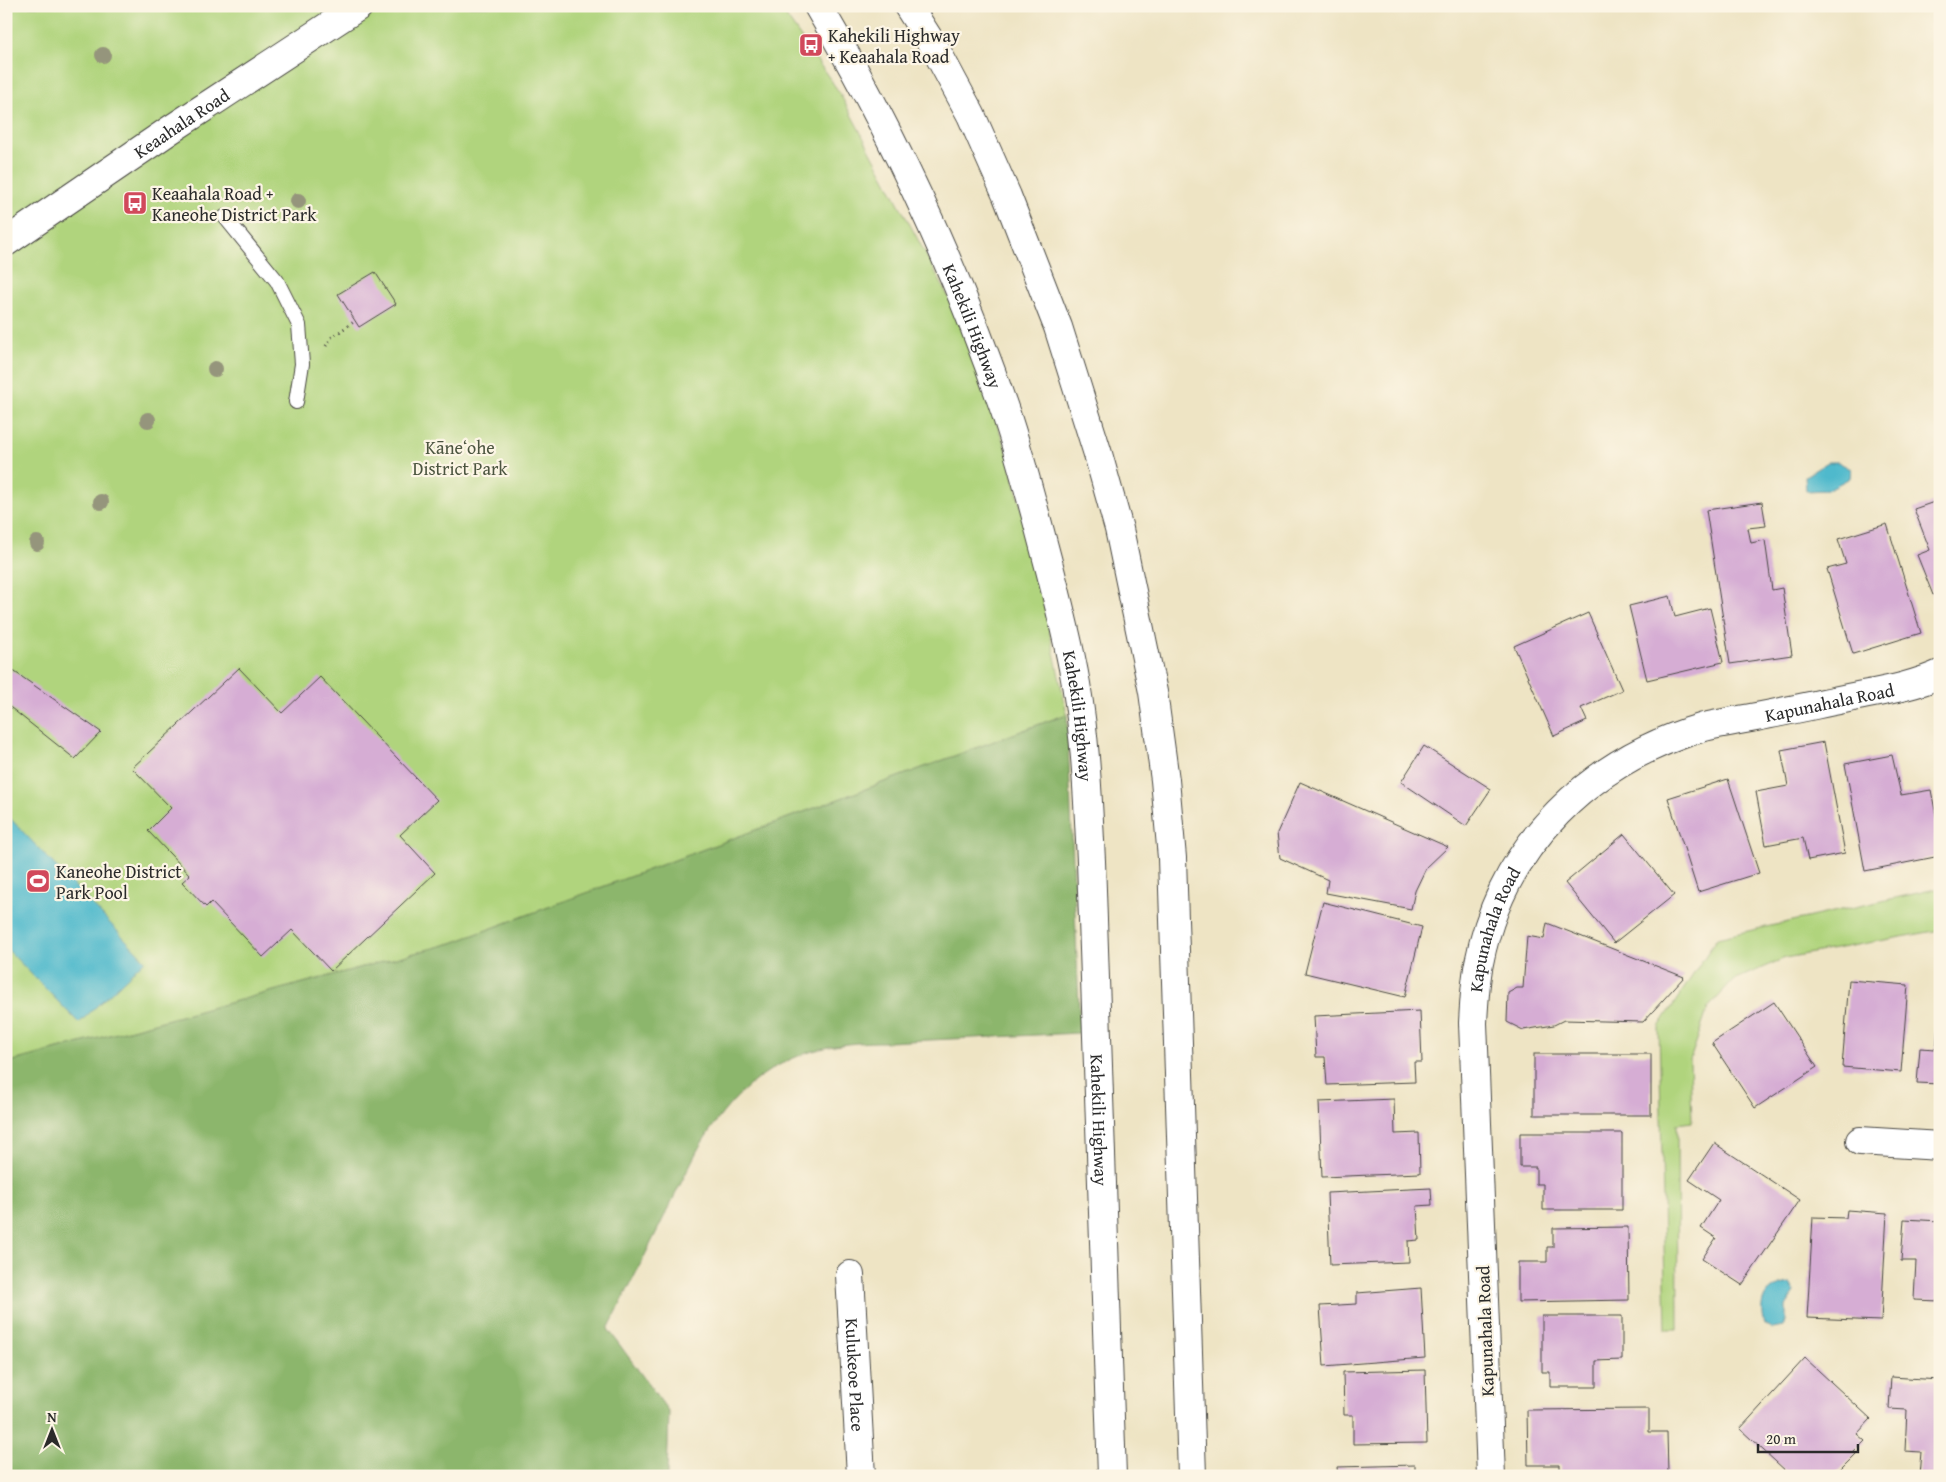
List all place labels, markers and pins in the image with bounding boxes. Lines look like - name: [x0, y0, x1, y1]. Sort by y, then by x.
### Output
- place label: Kahekili Highway + Keaahala Road: [828, 22, 960, 70]
- bus stop icon: Kahekili Highway + Keaahala Road: [798, 32, 824, 58]
- place label: Keaahala Road + Kaneohe District Park: [152, 180, 317, 228]
- bus stop icon: Keaahala Road + Kaneohe District Park: [122, 190, 148, 216]
- place label: Kaneohe District Park Pool: [56, 858, 182, 906]
- sports icon: Kaneohe District Park Pool: [25, 868, 51, 894]

